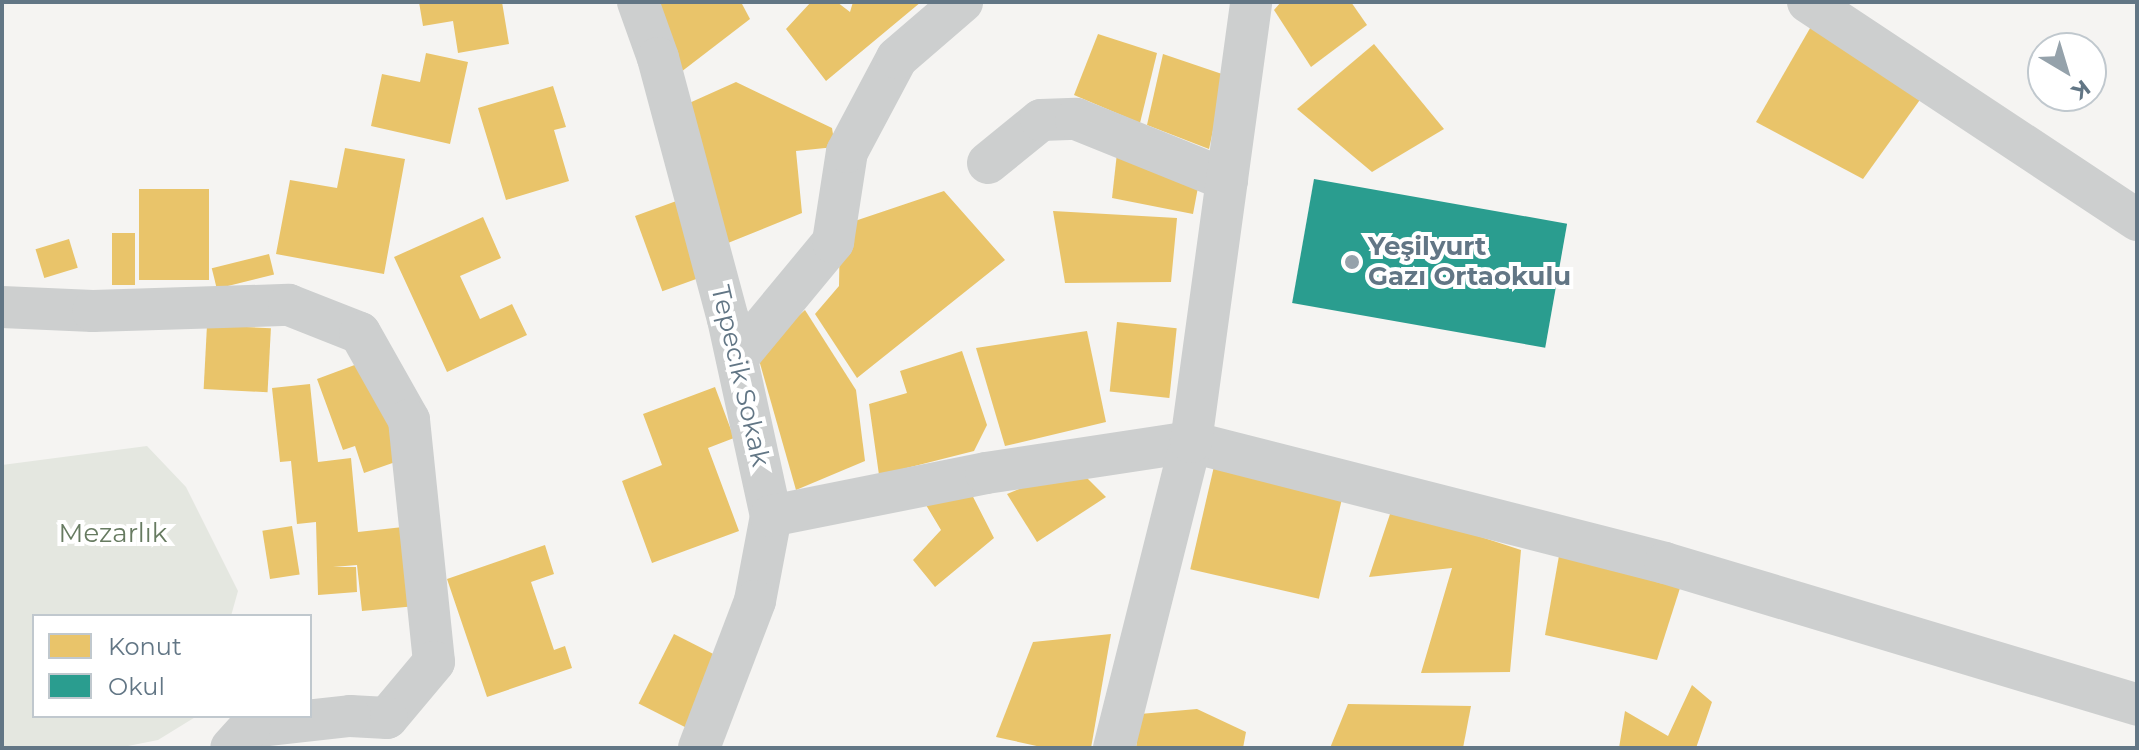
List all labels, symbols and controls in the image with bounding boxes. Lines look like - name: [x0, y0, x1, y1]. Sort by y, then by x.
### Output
- north arrow: [2027, 32, 2107, 112]
- text: K: [2066, 74, 2096, 105]
- place label: Yeşilyurt Gazı Ortaokulu: [1368, 231, 1571, 292]
- marker: Yeşilyurt Gazı Ortaokulu: [1343, 253, 1361, 271]
- street label: Tepecik Sokak: [704, 282, 776, 470]
- park label: Mezarlık: [59, 518, 167, 550]
- legend: [32, 614, 312, 718]
- text: Konut: [108, 632, 182, 661]
- text: Okul: [108, 672, 165, 701]

